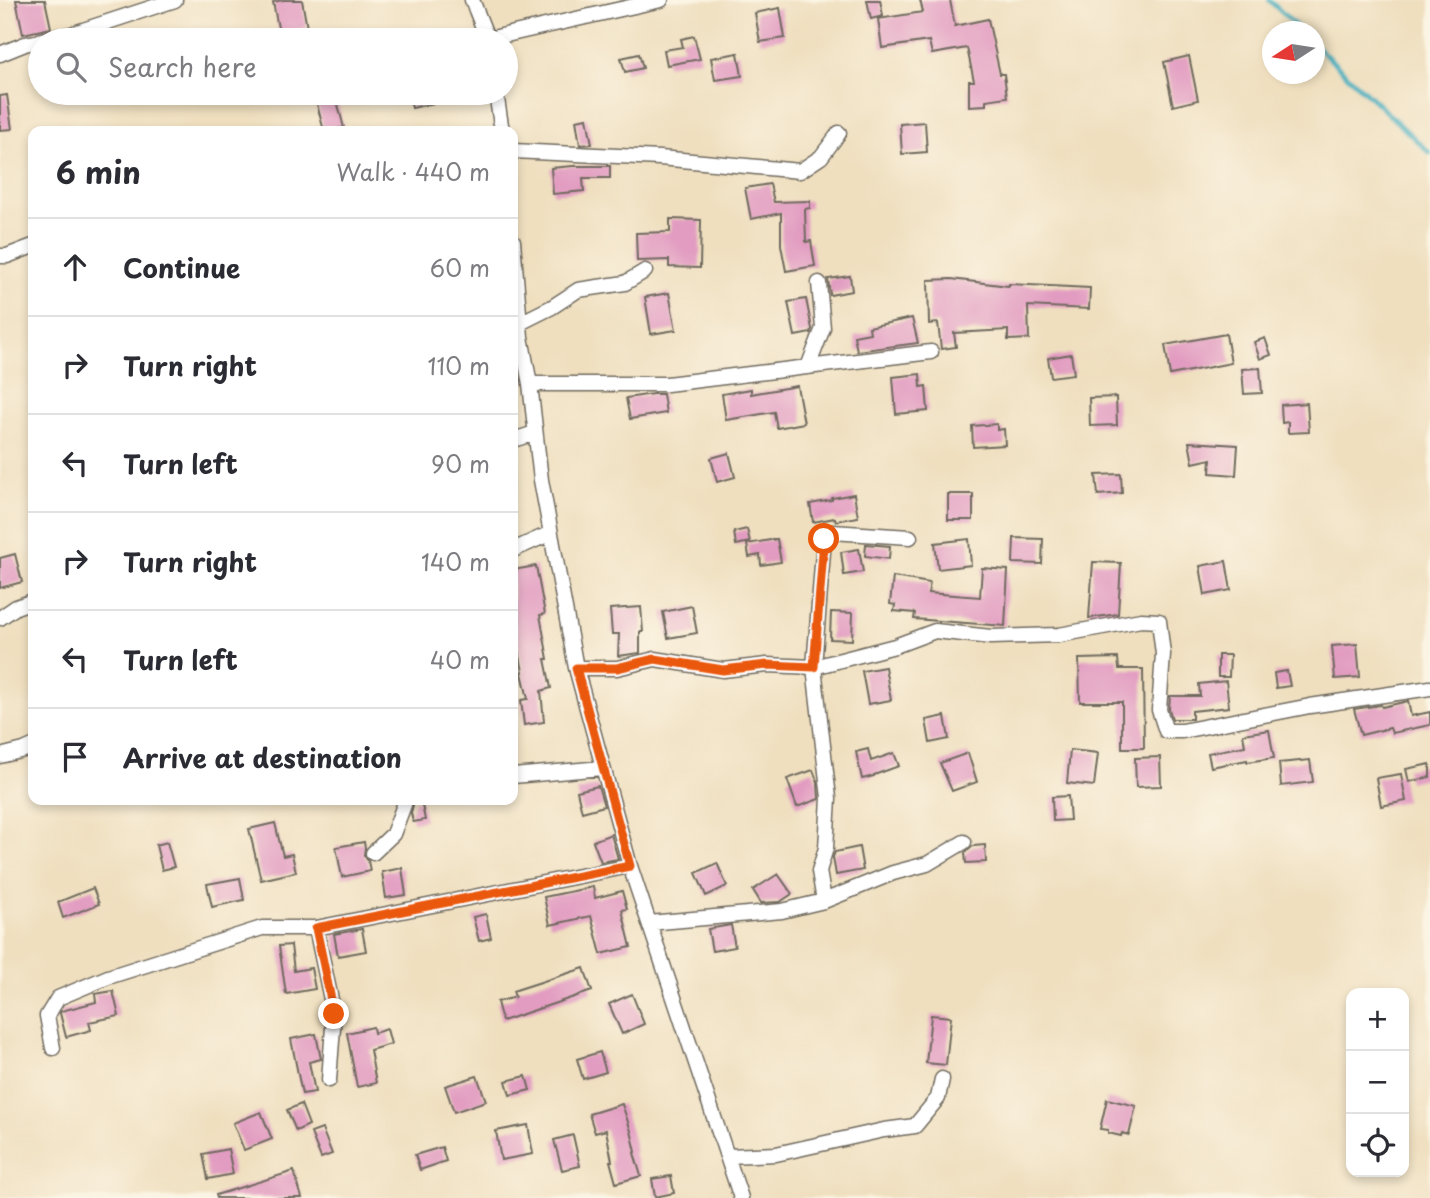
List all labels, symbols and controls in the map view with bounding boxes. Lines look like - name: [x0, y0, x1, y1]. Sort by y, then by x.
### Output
- north arrow: [1262, 21, 1325, 84]
- search box: [28, 28, 518, 105]
- text: Search here: [108, 47, 257, 86]
- icon: search: [52, 48, 90, 86]
- text: 6 min: [56, 149, 141, 194]
- text: Walk · 440 m: [337, 154, 490, 189]
- icon: ahead: [56, 248, 94, 286]
- text: Continue: [123, 248, 240, 287]
- text: 60 m: [430, 250, 490, 285]
- icon: right: [56, 346, 94, 384]
- text: Turn right: [123, 346, 257, 385]
- text: 110 m: [428, 348, 490, 383]
- icon: left: [56, 444, 94, 482]
- text: Turn left: [123, 444, 238, 483]
- text: 90 m: [431, 446, 490, 481]
- route start: [808, 523, 839, 554]
- icon: right: [56, 542, 94, 580]
- text: Turn right: [123, 542, 257, 581]
- text: 140 m: [421, 544, 490, 579]
- icon: left: [56, 640, 94, 678]
- text: Turn left: [123, 640, 238, 679]
- text: 40 m: [430, 642, 490, 677]
- icon: arrive: [56, 738, 94, 776]
- text: Arrive at destination: [123, 738, 402, 777]
- map controls: [1346, 988, 1409, 1177]
- button: +: [1346, 988, 1409, 1051]
- route end: [318, 998, 349, 1029]
- button: −: [1346, 1051, 1409, 1114]
- button: locate: [1346, 1114, 1409, 1177]

